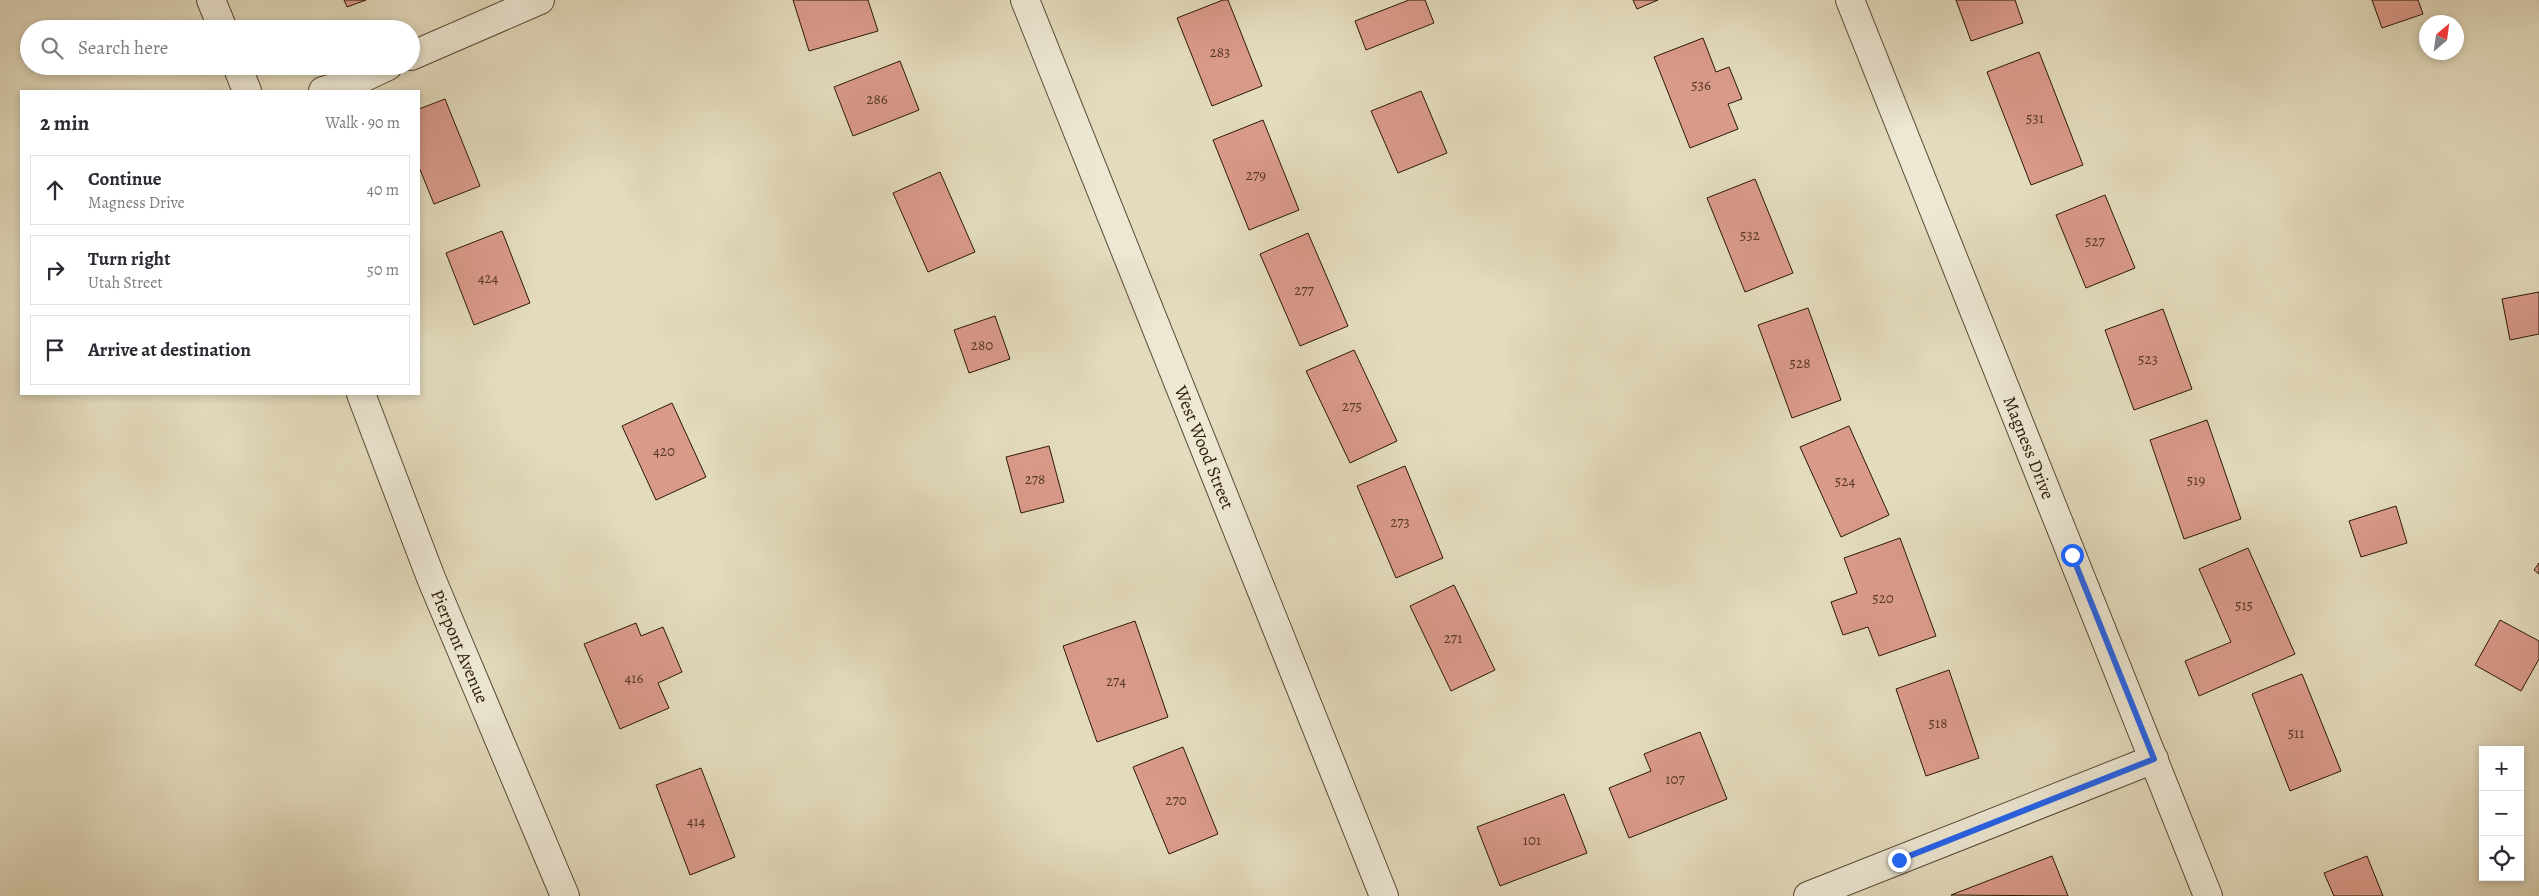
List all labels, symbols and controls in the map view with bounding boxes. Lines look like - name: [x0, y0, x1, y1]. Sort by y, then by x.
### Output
- north arrow: [2419, 15, 2464, 60]
- search box: [20, 20, 420, 75]
- icon: search: [38, 34, 66, 62]
- text: Search here: [78, 35, 168, 61]
- house number: 283: [1210, 42, 1230, 62]
- house number: 536: [1691, 75, 1711, 95]
- house number: 286: [866, 89, 888, 109]
- house number: 531: [2026, 108, 2044, 128]
- text: 2 min: [40, 109, 89, 137]
- text: Walk · 90 m: [325, 112, 400, 134]
- house number: 279: [1246, 165, 1266, 185]
- text: Continue: [88, 166, 162, 192]
- icon: ahead: [41, 176, 69, 204]
- text: 40 m: [367, 179, 399, 201]
- text: Magness Drive: [88, 192, 185, 214]
- house number: 532: [1740, 225, 1760, 245]
- house number: 527: [2085, 231, 2106, 251]
- text: Turn right: [88, 246, 170, 272]
- icon: right: [41, 256, 69, 284]
- text: 50 m: [367, 259, 399, 281]
- house number: 424: [478, 268, 499, 288]
- text: Utah Street: [88, 272, 163, 294]
- house number: 277: [1294, 280, 1315, 300]
- house number: 280: [971, 335, 993, 355]
- icon: arrive: [41, 336, 69, 364]
- text: Arrive at destination: [88, 337, 251, 363]
- house number: 523: [2138, 349, 2158, 369]
- house number: 528: [1790, 353, 1810, 373]
- street label: West Wood Street: [1168, 381, 1240, 513]
- street label: Magness Drive: [1997, 393, 2060, 503]
- house number: 275: [1342, 396, 1362, 416]
- house number: 420: [653, 441, 675, 461]
- house number: 278: [1025, 469, 1045, 489]
- house number: 519: [2187, 470, 2205, 490]
- house number: 524: [1835, 471, 1855, 491]
- house number: 273: [1390, 512, 1410, 532]
- route start: [2061, 544, 2084, 567]
- street label: Pierpont Avenue: [425, 586, 494, 707]
- house number: 520: [1872, 588, 1894, 608]
- house number: 515: [2235, 595, 2253, 615]
- house number: 271: [1444, 628, 1462, 648]
- house number: 416: [625, 668, 643, 688]
- house number: 274: [1106, 671, 1126, 691]
- house number: 518: [1929, 713, 1947, 733]
- house number: 511: [2288, 723, 2304, 743]
- map controls: [2479, 746, 2524, 881]
- button: +: [2479, 746, 2524, 791]
- house number: 107: [1665, 769, 1685, 789]
- house number: 270: [1165, 790, 1187, 810]
- button: −: [2479, 791, 2524, 836]
- house number: 414: [687, 811, 706, 831]
- house number: 101: [1523, 830, 1541, 850]
- button: locate: [2479, 836, 2524, 881]
- route end: [1888, 849, 1911, 872]

